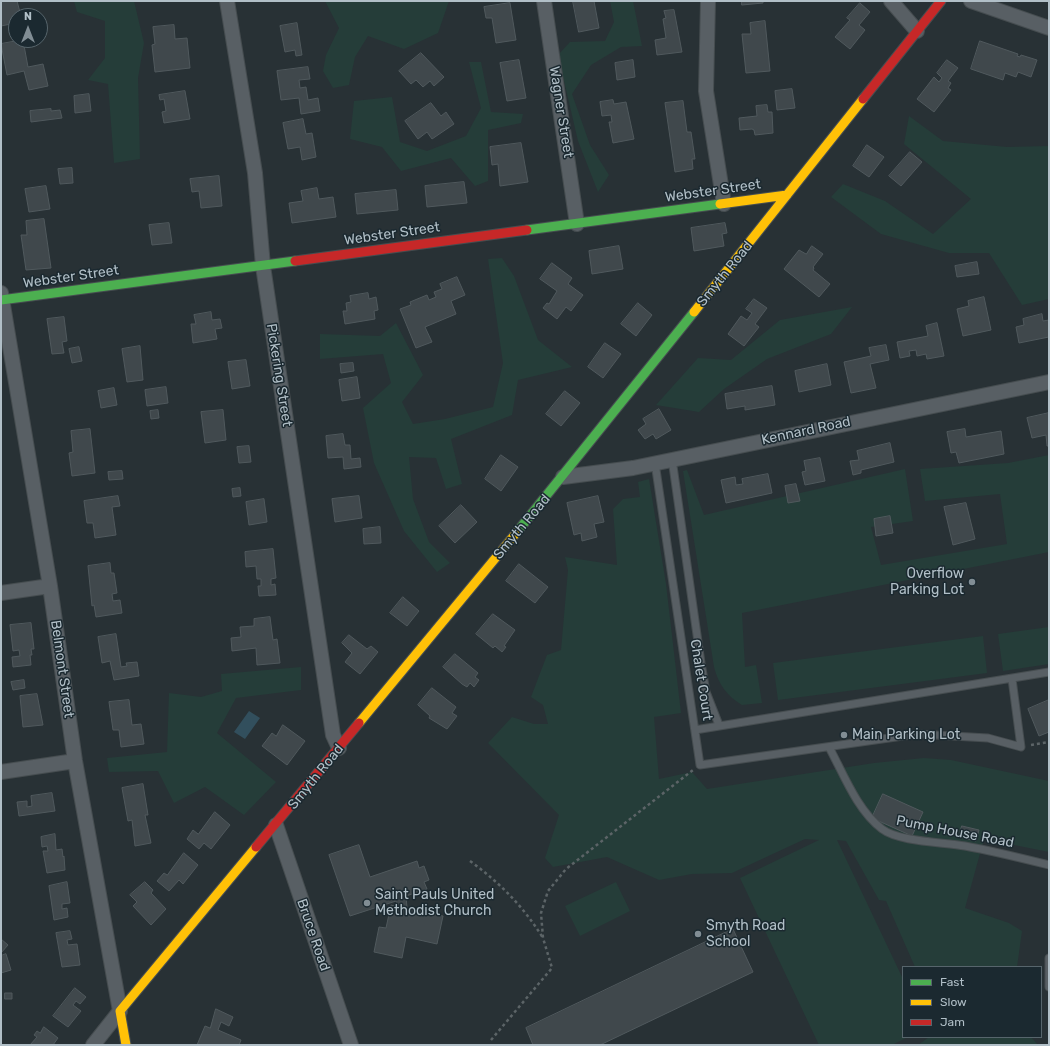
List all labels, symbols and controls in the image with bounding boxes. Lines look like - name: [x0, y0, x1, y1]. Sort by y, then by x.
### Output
- north arrow: [8, 8, 48, 48]
- text: N: [24, 10, 32, 23]
- street label: Wagner Street: [545, 65, 577, 159]
- street label: Webster Street: [664, 176, 762, 206]
- street label: Webster Street: [343, 219, 441, 249]
- street label: Smyth Road: [694, 238, 756, 310]
- street label: Webster Street: [22, 262, 120, 292]
- street label: Pickering Street: [263, 322, 295, 428]
- street label: Kennard Road: [760, 413, 852, 449]
- street label: Smyth Road: [490, 491, 554, 563]
- place label: Overflow Parking Lot: [890, 566, 964, 598]
- marker: Overflow Parking Lot: [967, 577, 977, 587]
- street label: Belmont Street: [47, 619, 77, 719]
- street label: Chalet Court: [686, 638, 716, 722]
- place label: Main Parking Lot: [852, 727, 960, 743]
- marker: Main Parking Lot: [839, 730, 849, 740]
- street label: Smyth Road: [285, 741, 347, 813]
- street label: Pump House Road: [895, 812, 1015, 852]
- place label: Saint Pauls United Methodist Church: [375, 887, 494, 920]
- street label: Bruce Road: [293, 897, 333, 973]
- marker: Saint Pauls United Methodist Church: [362, 898, 372, 908]
- place label: Smyth Road School: [706, 918, 785, 950]
- marker: Smyth Road School: [693, 929, 703, 939]
- legend: [902, 966, 1042, 1038]
- text: Fast: [940, 975, 964, 989]
- text: Slow: [940, 995, 967, 1009]
- text: Jam: [940, 1015, 965, 1029]

